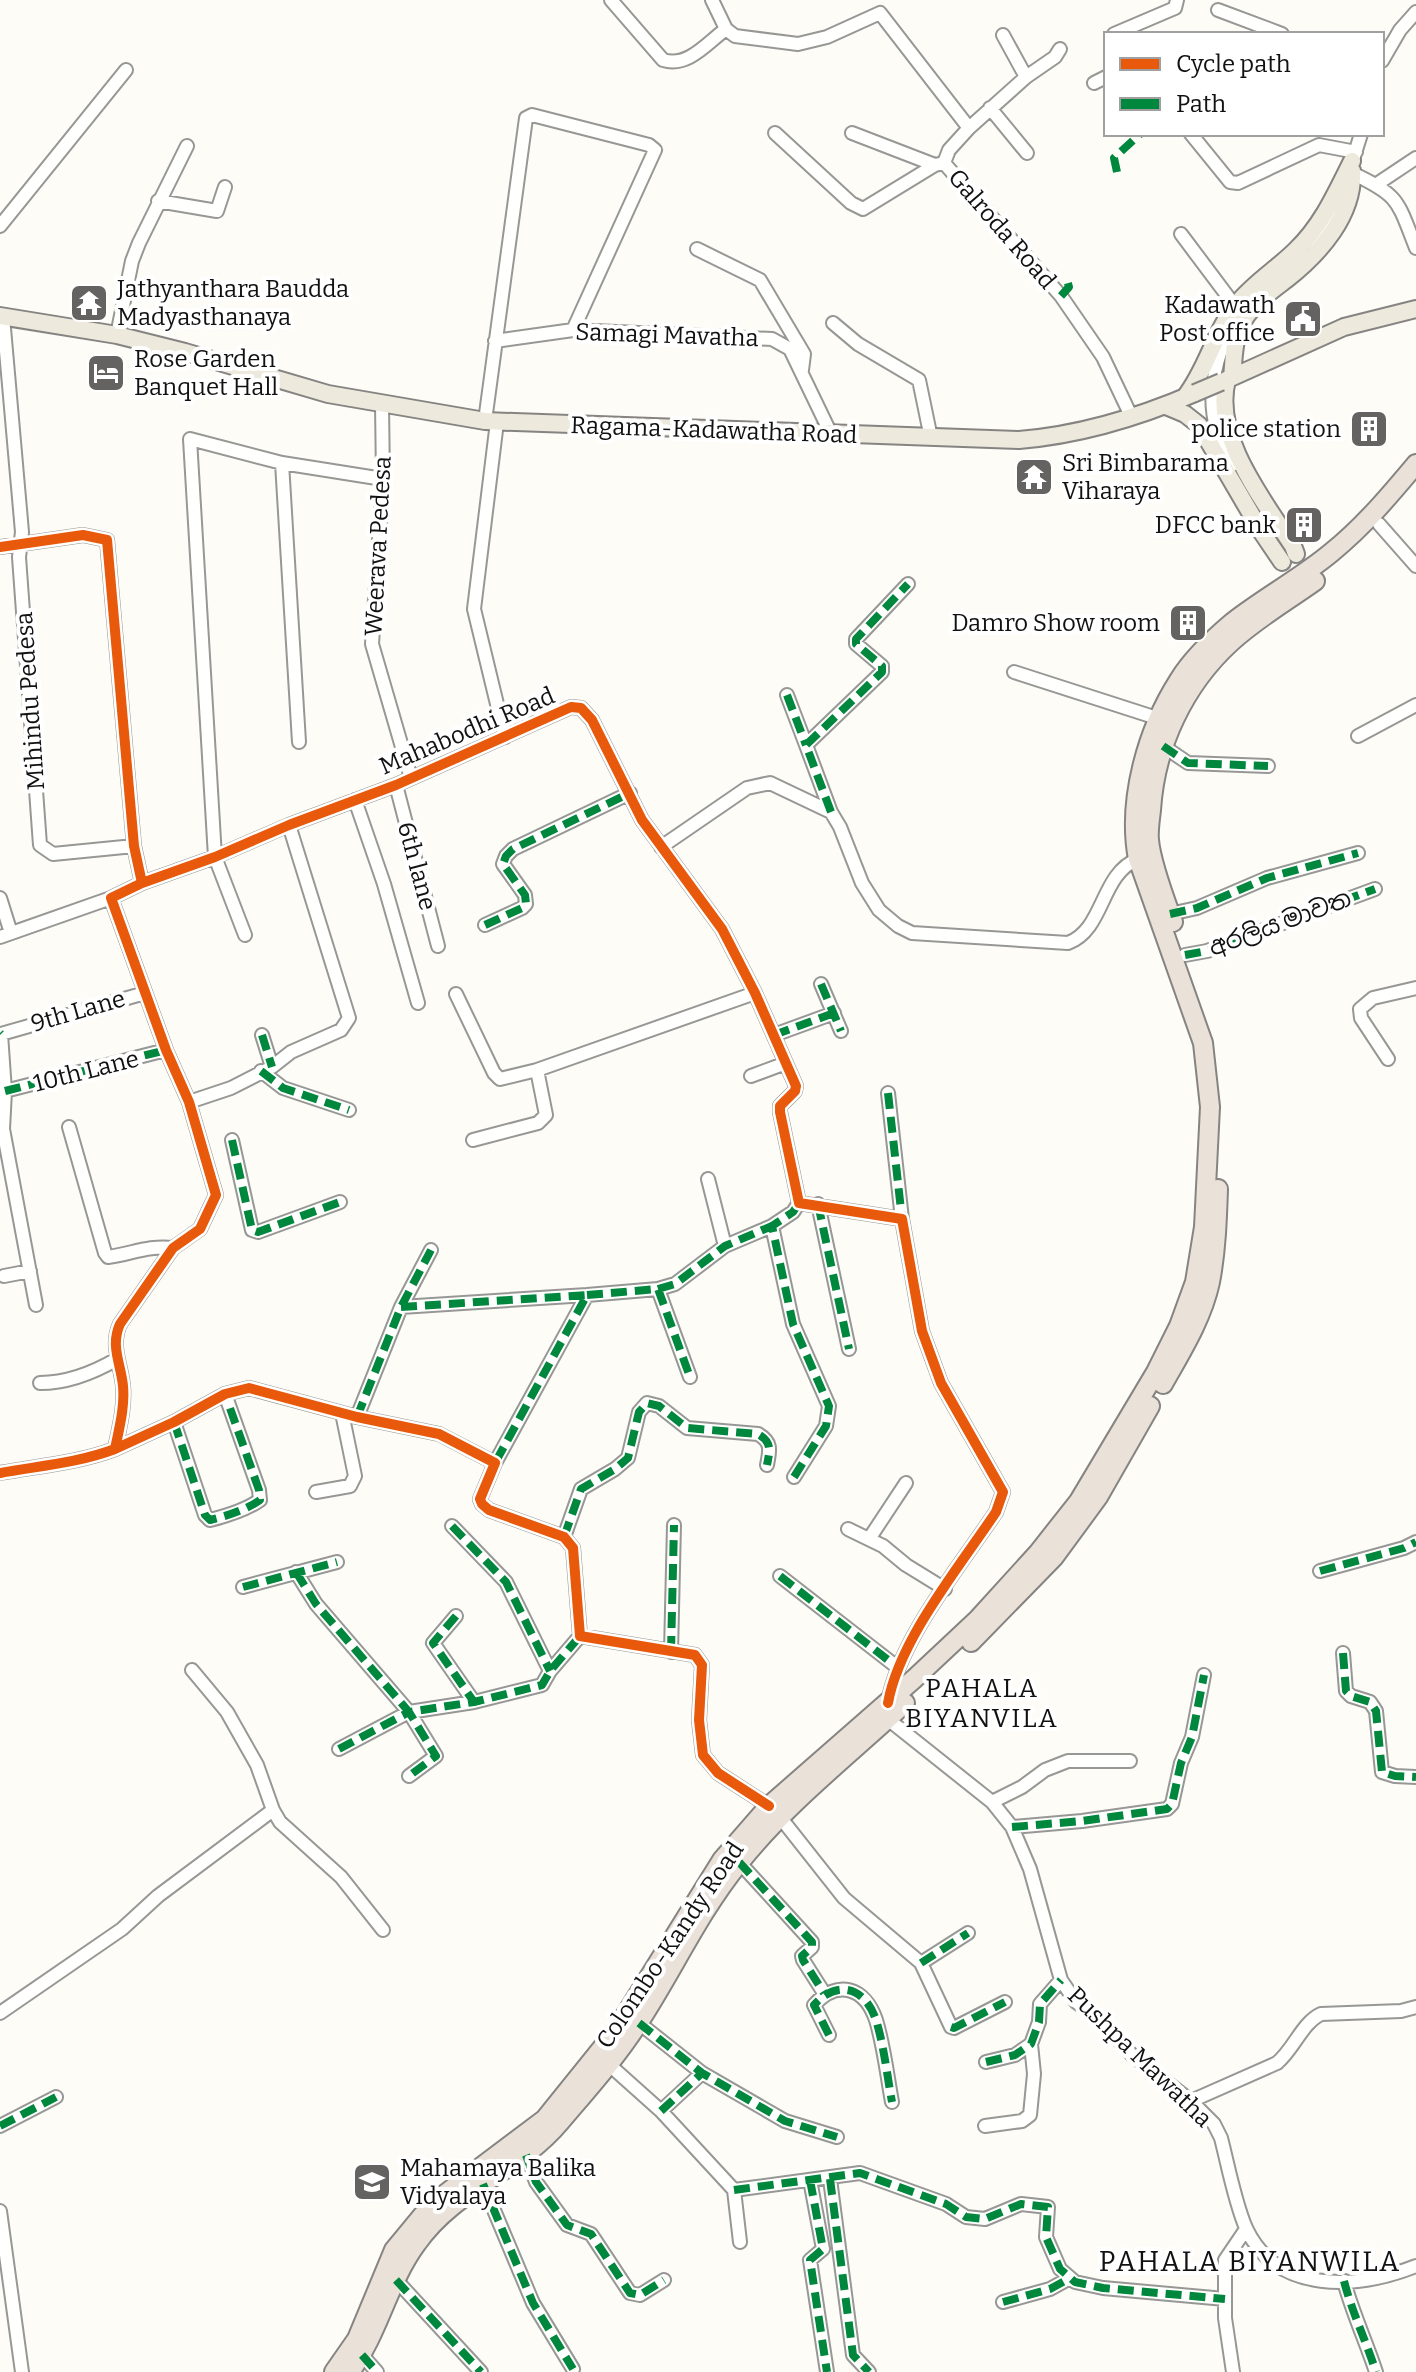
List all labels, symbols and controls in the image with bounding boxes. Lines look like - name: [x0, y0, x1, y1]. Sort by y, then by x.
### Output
- legend: [1104, 32, 1384, 136]
- text: Cycle path: [1176, 50, 1291, 78]
- text: Path: [1176, 90, 1226, 118]
- street label: Galroda Road: [942, 163, 1062, 295]
- place label: Jathyanthara Baudda Madyasthanaya: [116, 275, 349, 331]
- temple icon: Jathyanthara Baudda Madyasthanaya: [68, 282, 110, 324]
- place label: Kadawath Post office: [1159, 291, 1275, 347]
- public building icon: Kadawath Post office: [1282, 298, 1324, 340]
- street label: Samagi Mavatha: [575, 318, 759, 352]
- place label: Rose Garden Banquet Hall: [134, 345, 278, 401]
- hotel icon: Rose Garden Banquet Hall: [85, 352, 127, 394]
- building icon: police station: [1348, 408, 1390, 450]
- street label: Ragama-Kadawatha Road: [570, 411, 858, 449]
- place label: police station: [1191, 415, 1341, 443]
- place label: Sri Bimbarama Viharaya: [1062, 449, 1229, 505]
- street label: Weerava Pedesa: [359, 455, 397, 637]
- temple icon: Sri Bimbarama Viharaya: [1013, 456, 1055, 498]
- building icon: DFCC bank: [1283, 504, 1325, 546]
- place label: DFCC bank: [1155, 511, 1276, 539]
- building icon: Damro Show room: [1167, 602, 1209, 644]
- place label: Damro Show room: [951, 609, 1160, 637]
- street label: Mihindu Pedesa: [10, 611, 50, 791]
- street label: Mahabodhi Road: [375, 681, 559, 781]
- street label: 6th lane: [392, 819, 442, 913]
- street label: අරලිය මාවත: [1205, 884, 1355, 962]
- street label: 9th Lane: [28, 984, 128, 1038]
- street label: 10th Lane: [30, 1044, 142, 1098]
- district label: PAHALA BIYANVILA: [905, 1673, 1059, 1734]
- street label: Colombo-Kandy Road: [590, 1836, 750, 2054]
- street label: Pushpa Mawatha: [1062, 1981, 1218, 2133]
- place label: Mahamaya Balika Vidyalaya: [400, 2154, 596, 2210]
- school or university icon: Mahamaya Balika Vidyalaya: [351, 2161, 393, 2203]
- district label: PAHALA BIYANWILA: [1099, 2245, 1401, 2278]

